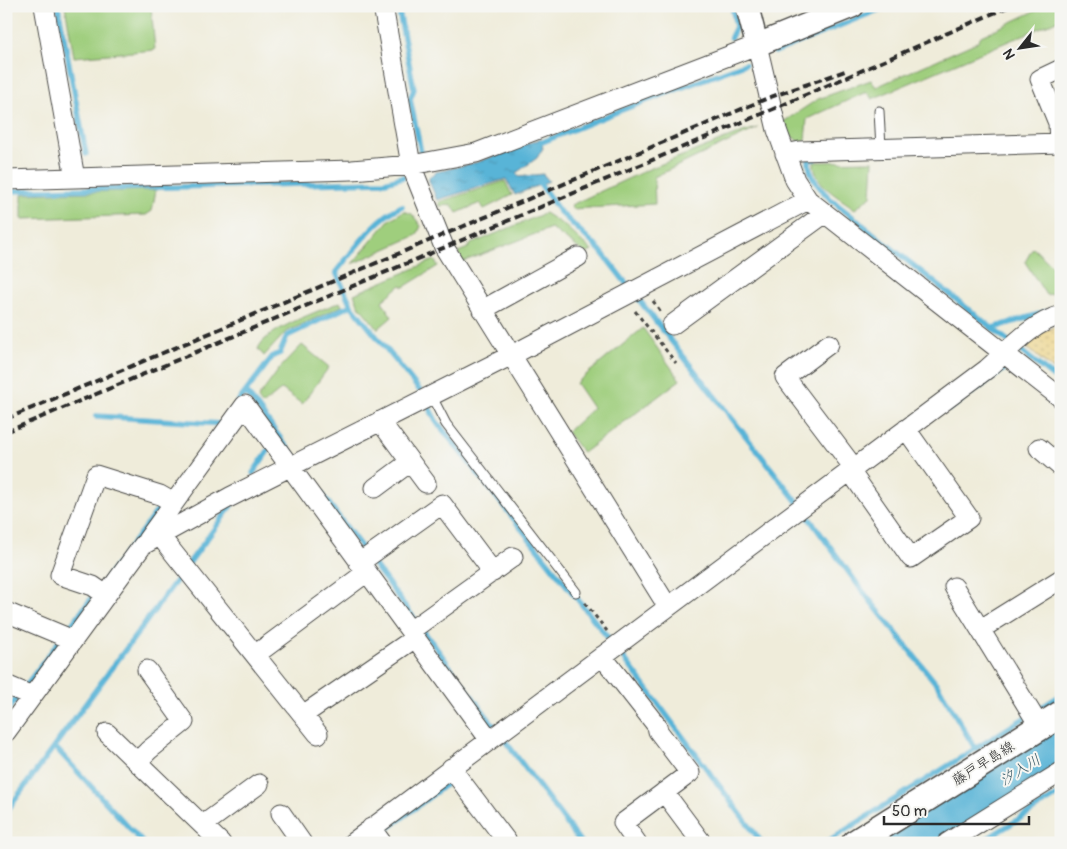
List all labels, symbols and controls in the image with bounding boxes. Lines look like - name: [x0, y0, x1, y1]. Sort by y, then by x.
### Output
- north arrow: [994, 22, 1044, 72]
- text: N: [999, 46, 1019, 63]
- street label: 藤戸早島線: [949, 738, 1017, 789]
- water label: 汐入川: [996, 750, 1044, 790]
- scale bar: [884, 794, 1030, 826]
- text: 50 m: [892, 802, 927, 821]

